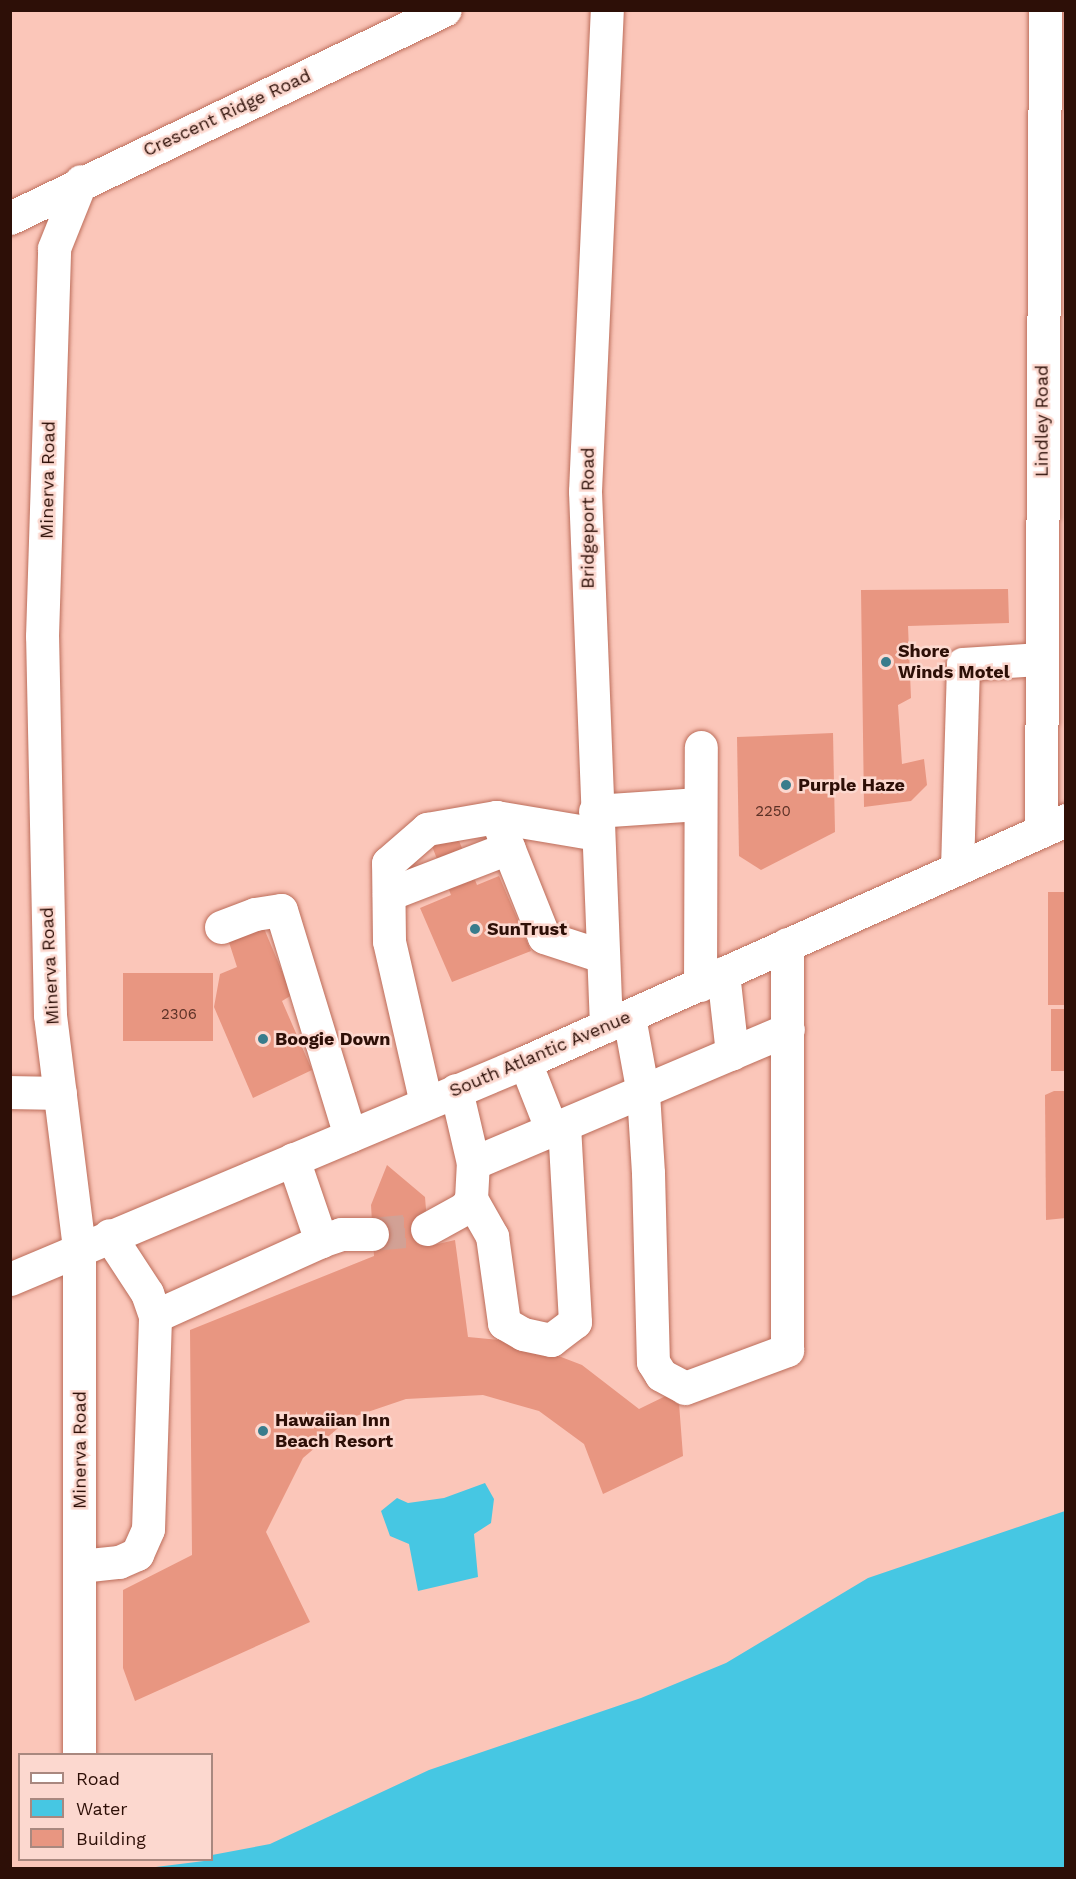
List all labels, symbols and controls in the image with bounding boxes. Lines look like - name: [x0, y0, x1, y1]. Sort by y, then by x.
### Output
- street label: Crescent Ridge Road: [140, 65, 314, 161]
- street label: Lindley Road: [1031, 365, 1053, 477]
- street label: Minerva Road: [36, 421, 60, 539]
- street label: Bridgeport Road: [577, 447, 599, 589]
- place label: Shore Winds Motel: [898, 641, 1010, 684]
- marker: Shore Winds Motel: [879, 655, 893, 669]
- place label: Purple Haze: [798, 774, 905, 796]
- marker: Purple Haze: [779, 778, 793, 792]
- house number: 2250: [755, 803, 791, 821]
- street label: Minerva Road: [36, 906, 64, 1026]
- place label: SunTrust: [487, 918, 567, 940]
- marker: SunTrust: [468, 922, 482, 936]
- house number: 2306: [161, 1006, 197, 1024]
- street label: South Atlantic Avenue: [446, 1006, 634, 1102]
- place label: Boogie Down: [275, 1028, 390, 1050]
- marker: Boogie Down: [256, 1032, 270, 1046]
- street label: Minerva Road: [69, 1391, 91, 1509]
- place label: Hawaiian Inn Beach Resort: [275, 1410, 393, 1452]
- marker: Hawaiian Inn Beach Resort: [256, 1424, 270, 1438]
- legend: [18, 1753, 213, 1861]
- text: Road: [76, 1768, 120, 1789]
- text: Water: [76, 1798, 128, 1819]
- text: Building: [76, 1828, 146, 1849]

